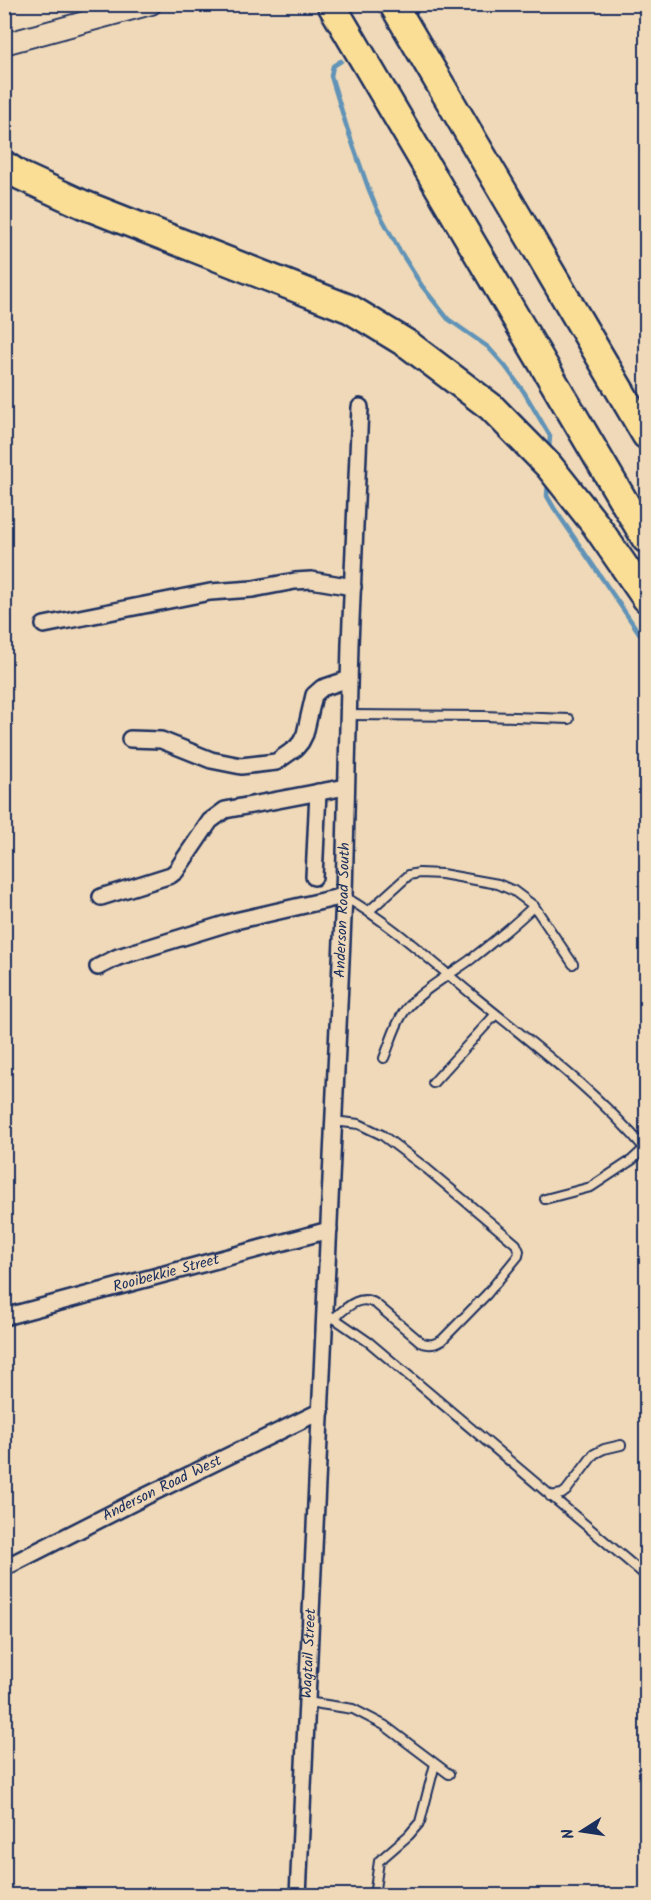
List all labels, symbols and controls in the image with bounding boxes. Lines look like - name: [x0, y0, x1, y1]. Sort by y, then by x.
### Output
- street label: Anderson Road South: [328, 842, 357, 978]
- street label: Rooibekkie Street: [110, 1248, 222, 1299]
- street label: Anderson Road West: [98, 1449, 226, 1528]
- street label: Wagtail Street: [295, 1607, 323, 1699]
- north arrow: [552, 1801, 612, 1861]
- text: N: [556, 1826, 582, 1841]

